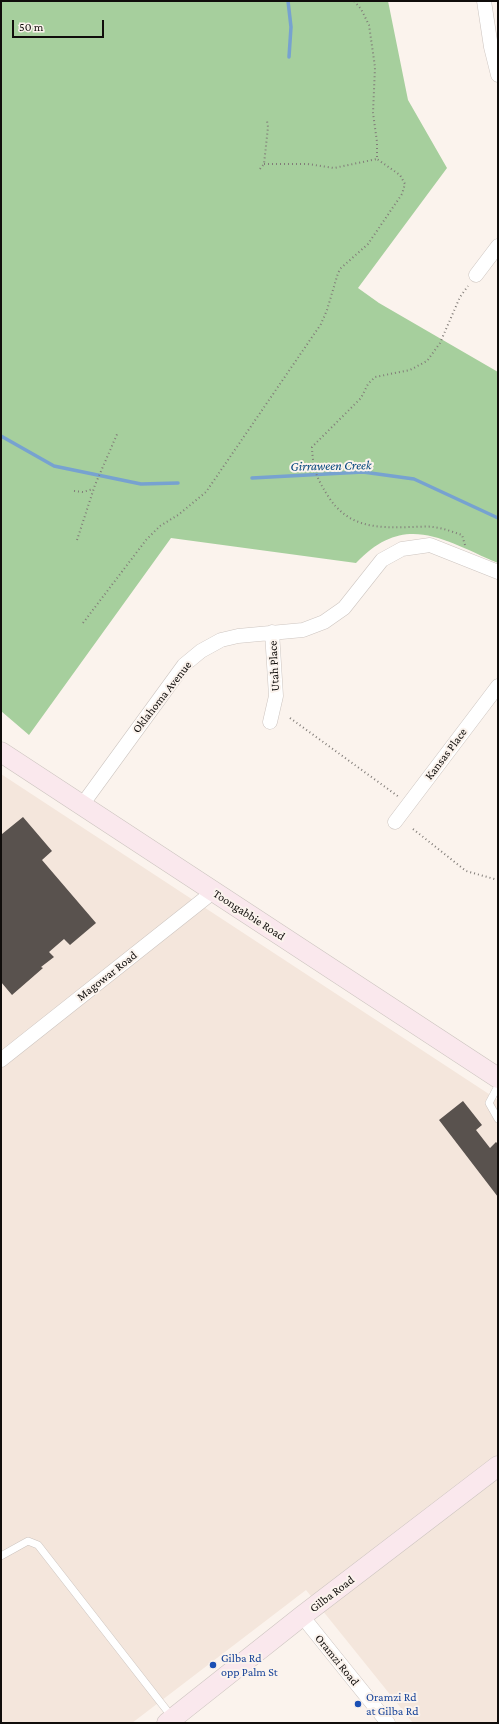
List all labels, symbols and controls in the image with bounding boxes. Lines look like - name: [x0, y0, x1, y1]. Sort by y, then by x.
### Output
- scale bar: [14, 12, 106, 38]
- text: 50 m: [19, 20, 43, 34]
- water label: Girraween Creek: [290, 457, 372, 475]
- street label: Utah Place: [265, 640, 283, 692]
- street label: Oklahoma Avenue: [129, 658, 195, 736]
- street label: Kansas Place: [422, 725, 470, 783]
- street label: Toongabbie Road: [210, 886, 288, 944]
- street label: Magowar Road: [74, 948, 140, 1004]
- street label: Gilba Road: [307, 1573, 357, 1615]
- street label: Oramzi Road: [312, 1631, 362, 1689]
- place label: Gilba Rd opp Palm St: [221, 1651, 278, 1679]
- marker: Gilba Rd opp Palm St: [208, 1660, 218, 1670]
- place label: Oramzi Rd at Gilba Rd: [366, 1690, 418, 1718]
- marker: Oramzi Rd at Gilba Rd: [353, 1699, 363, 1709]

